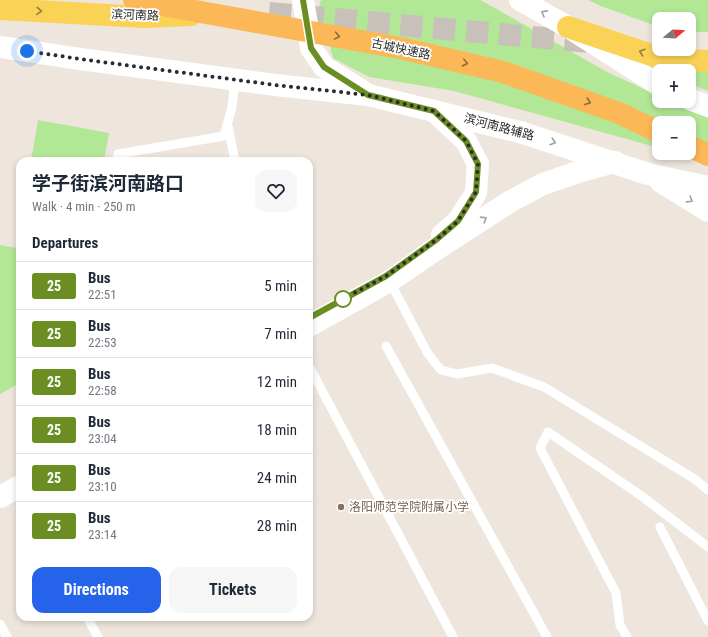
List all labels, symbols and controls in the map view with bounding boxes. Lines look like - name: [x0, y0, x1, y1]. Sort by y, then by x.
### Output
- one-way arrow: [36, 7, 42, 15]
- street label: 滨河南路: [111, 7, 159, 23]
- one-way arrow: [541, 11, 548, 18]
- north arrow: [652, 12, 696, 56]
- map controls: [652, 12, 696, 160]
- one-way arrow: [334, 32, 341, 40]
- street label: 古城快速路: [370, 36, 432, 62]
- your location: [17, 41, 37, 61]
- one-way arrow: [639, 48, 646, 56]
- one-way arrow: [462, 58, 468, 66]
- button: +: [652, 64, 696, 108]
- one-way arrow: [585, 97, 592, 106]
- street label: 滨河南路辅路: [462, 111, 536, 143]
- button: −: [652, 116, 696, 160]
- one-way arrow: [550, 137, 557, 146]
- button: heart: [255, 170, 297, 212]
- text: 学子街滨河南路口: [32, 172, 184, 195]
- one-way arrow: [686, 195, 693, 202]
- text: Walk · 4 min · 250 m: [32, 199, 136, 214]
- one-way arrow: [480, 216, 487, 223]
- text: Departures: [32, 234, 98, 252]
- text: Bus: [88, 269, 111, 287]
- text: 5 min: [264, 277, 297, 295]
- text: 25: [47, 278, 61, 294]
- text: 22:51: [88, 287, 117, 302]
- unlabelled marker: [334, 290, 352, 308]
- text: Bus: [88, 317, 111, 335]
- text: 7 min: [264, 325, 297, 343]
- text: 25: [47, 326, 61, 342]
- text: 22:53: [88, 335, 117, 350]
- text: Bus: [88, 365, 111, 383]
- text: 12 min: [257, 373, 297, 391]
- text: 25: [47, 374, 61, 390]
- text: 22:58: [88, 383, 117, 398]
- text: Bus: [88, 413, 111, 431]
- text: 18 min: [257, 421, 297, 439]
- text: 25: [47, 422, 61, 438]
- text: 23:04: [88, 431, 117, 446]
- text: Bus: [88, 461, 111, 479]
- text: 24 min: [257, 469, 297, 487]
- text: 25: [47, 470, 61, 486]
- text: 23:10: [88, 479, 117, 494]
- place label: 洛阳师范学院附属小学: [349, 500, 469, 514]
- marker: 洛阳师范学院附属小学: [336, 502, 346, 512]
- text: Bus: [88, 509, 111, 527]
- text: 28 min: [257, 517, 297, 535]
- text: 25: [47, 518, 61, 534]
- text: 23:14: [88, 527, 117, 542]
- button: Directions: [32, 567, 161, 613]
- button: Tickets: [169, 567, 297, 613]

